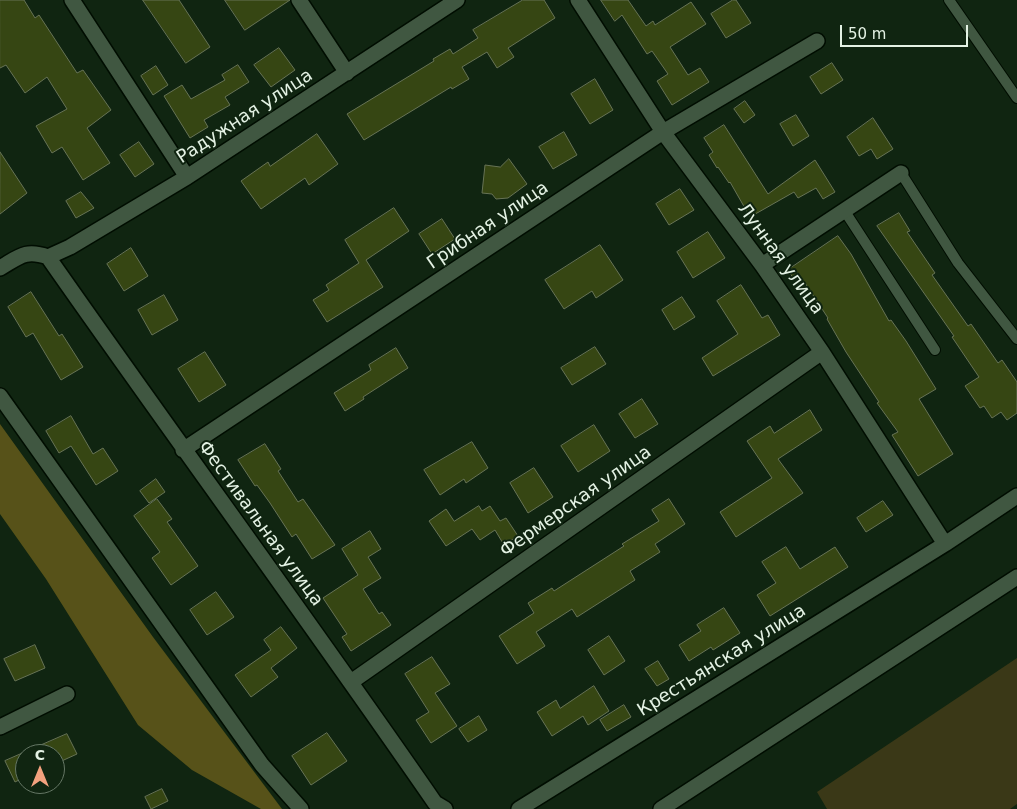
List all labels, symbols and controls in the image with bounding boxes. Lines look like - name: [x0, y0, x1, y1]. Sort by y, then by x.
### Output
- scale bar: [842, 15, 970, 47]
- text: 50 m: [848, 25, 886, 43]
- street label: Радужная улица: [173, 65, 317, 169]
- street label: Грибная улица: [423, 177, 553, 275]
- street label: Лунная улица: [732, 199, 828, 319]
- street label: Фестивальная улица: [193, 437, 327, 611]
- street label: Фермерская улица: [496, 442, 656, 562]
- street label: Крестьянская улица: [634, 600, 810, 722]
- north arrow: [15, 744, 65, 794]
- text: С: [35, 747, 45, 763]

